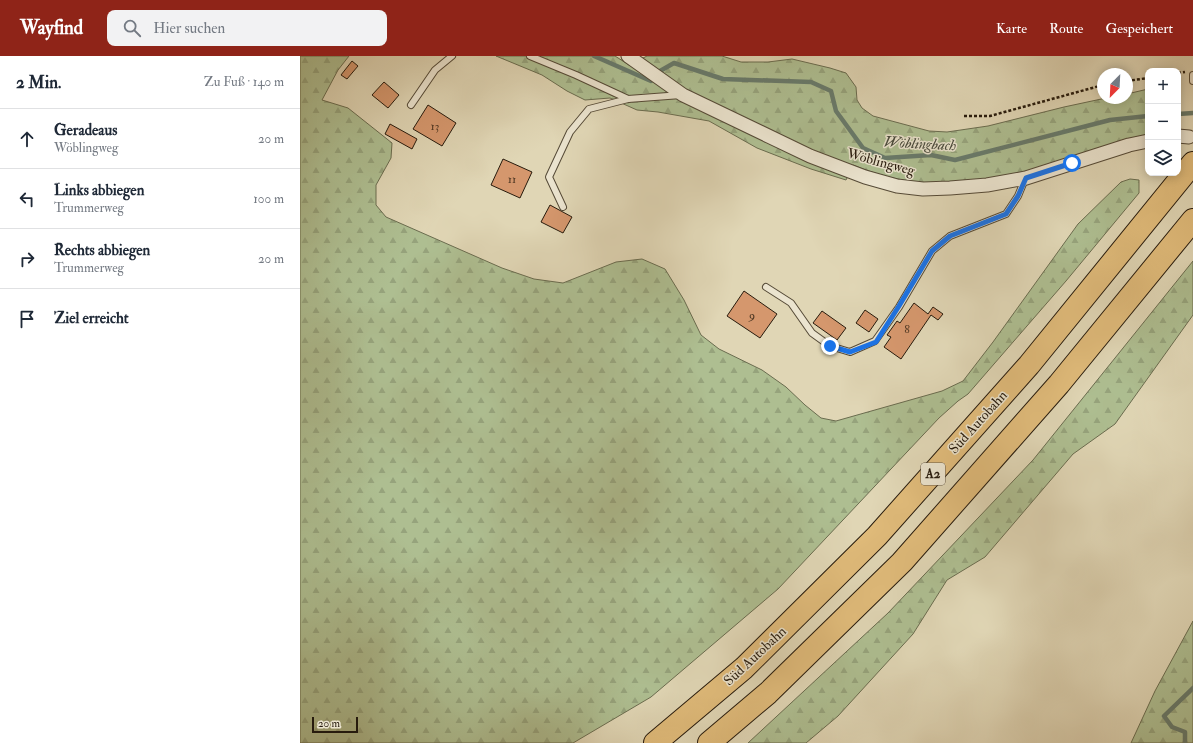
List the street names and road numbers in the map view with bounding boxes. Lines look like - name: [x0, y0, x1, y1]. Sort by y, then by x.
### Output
- street label: Wöblingweg: [844, 145, 918, 179]
- street label: Süd Autobahn: [945, 387, 1011, 457]
- road number: A2: [921, 463, 945, 485]
- street label: Süd Autobahn: [720, 623, 790, 689]

